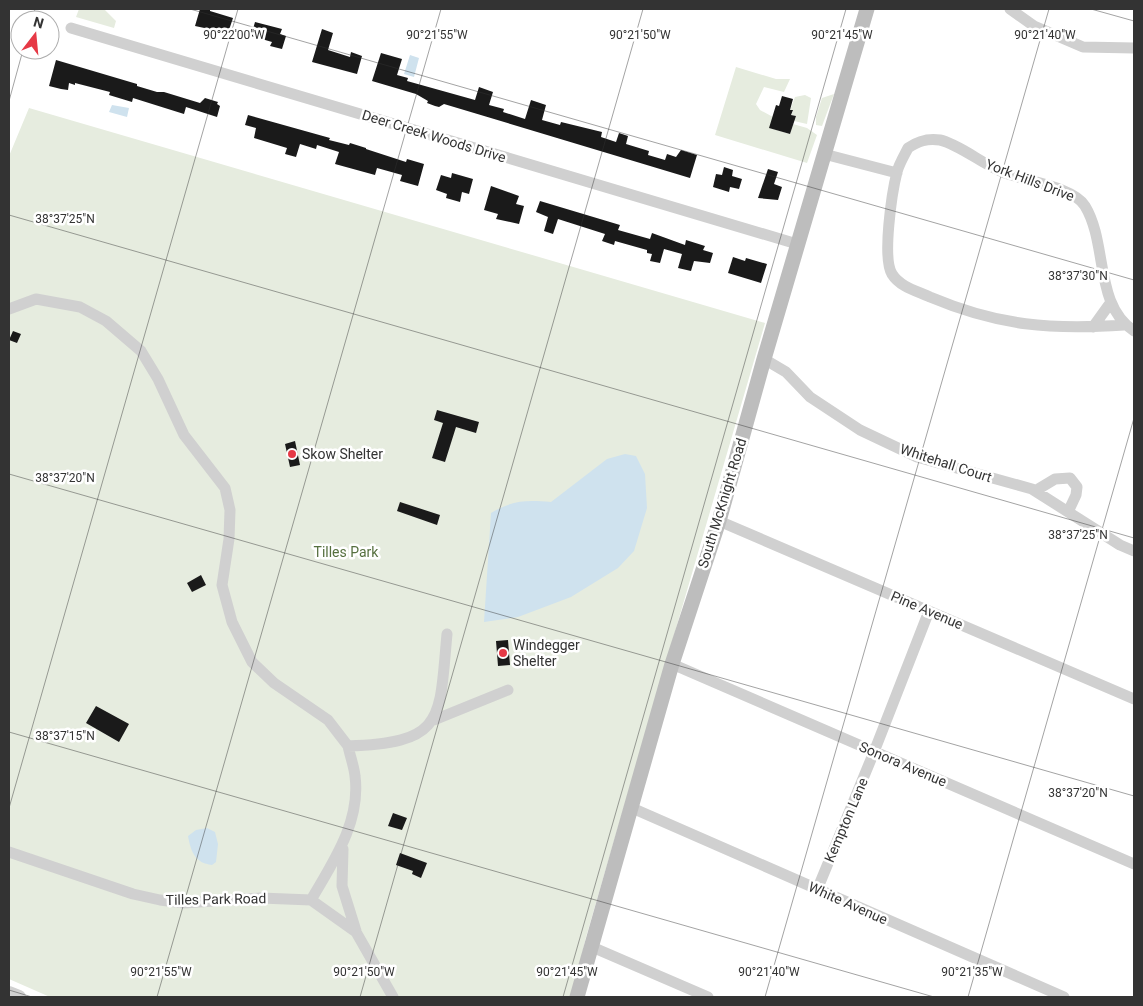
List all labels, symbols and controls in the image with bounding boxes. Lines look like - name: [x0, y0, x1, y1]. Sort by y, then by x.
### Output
- north arrow: [10, 10, 60, 60]
- text: N: [32, 13, 46, 32]
- text: 90°22'00"W: [203, 28, 265, 42]
- text: 90°21'55"W: [406, 28, 468, 42]
- text: 90°21'50"W: [609, 28, 671, 42]
- text: 90°21'45"W: [811, 28, 873, 42]
- text: 90°21'40"W: [1014, 28, 1076, 42]
- street label: Deer Creek Woods Drive: [360, 106, 508, 166]
- street label: York Hills Drive: [983, 156, 1077, 204]
- text: 38°37'25"N: [35, 212, 95, 226]
- text: 38°37'30"N: [1048, 269, 1108, 283]
- street label: South McKnight Road: [695, 436, 749, 570]
- street label: Whitehall Court: [898, 441, 994, 486]
- place label: Skow Shelter: [302, 446, 383, 462]
- marker: Skow Shelter: [286, 448, 298, 460]
- text: 38°37'20"N: [35, 471, 95, 485]
- text: 38°37'25"N: [1048, 528, 1108, 542]
- park label: Tilles Park: [314, 544, 379, 560]
- street label: Pine Avenue: [889, 588, 965, 632]
- place label: Windegger Shelter: [513, 637, 580, 669]
- marker: Windegger Shelter: [497, 647, 509, 659]
- text: 38°37'15"N: [35, 729, 95, 743]
- street label: Sonora Avenue: [857, 738, 949, 790]
- street label: Kempton Lane: [821, 775, 871, 865]
- text: 38°37'20"N: [1048, 786, 1108, 800]
- street label: White Avenue: [806, 878, 890, 928]
- street label: Tilles Park Road: [166, 890, 266, 908]
- text: 90°21'55"W: [130, 965, 192, 979]
- text: 90°21'50"W: [333, 965, 395, 979]
- text: 90°21'45"W: [536, 965, 598, 979]
- text: 90°21'40"W: [738, 965, 800, 979]
- text: 90°21'35"W: [941, 965, 1003, 979]

